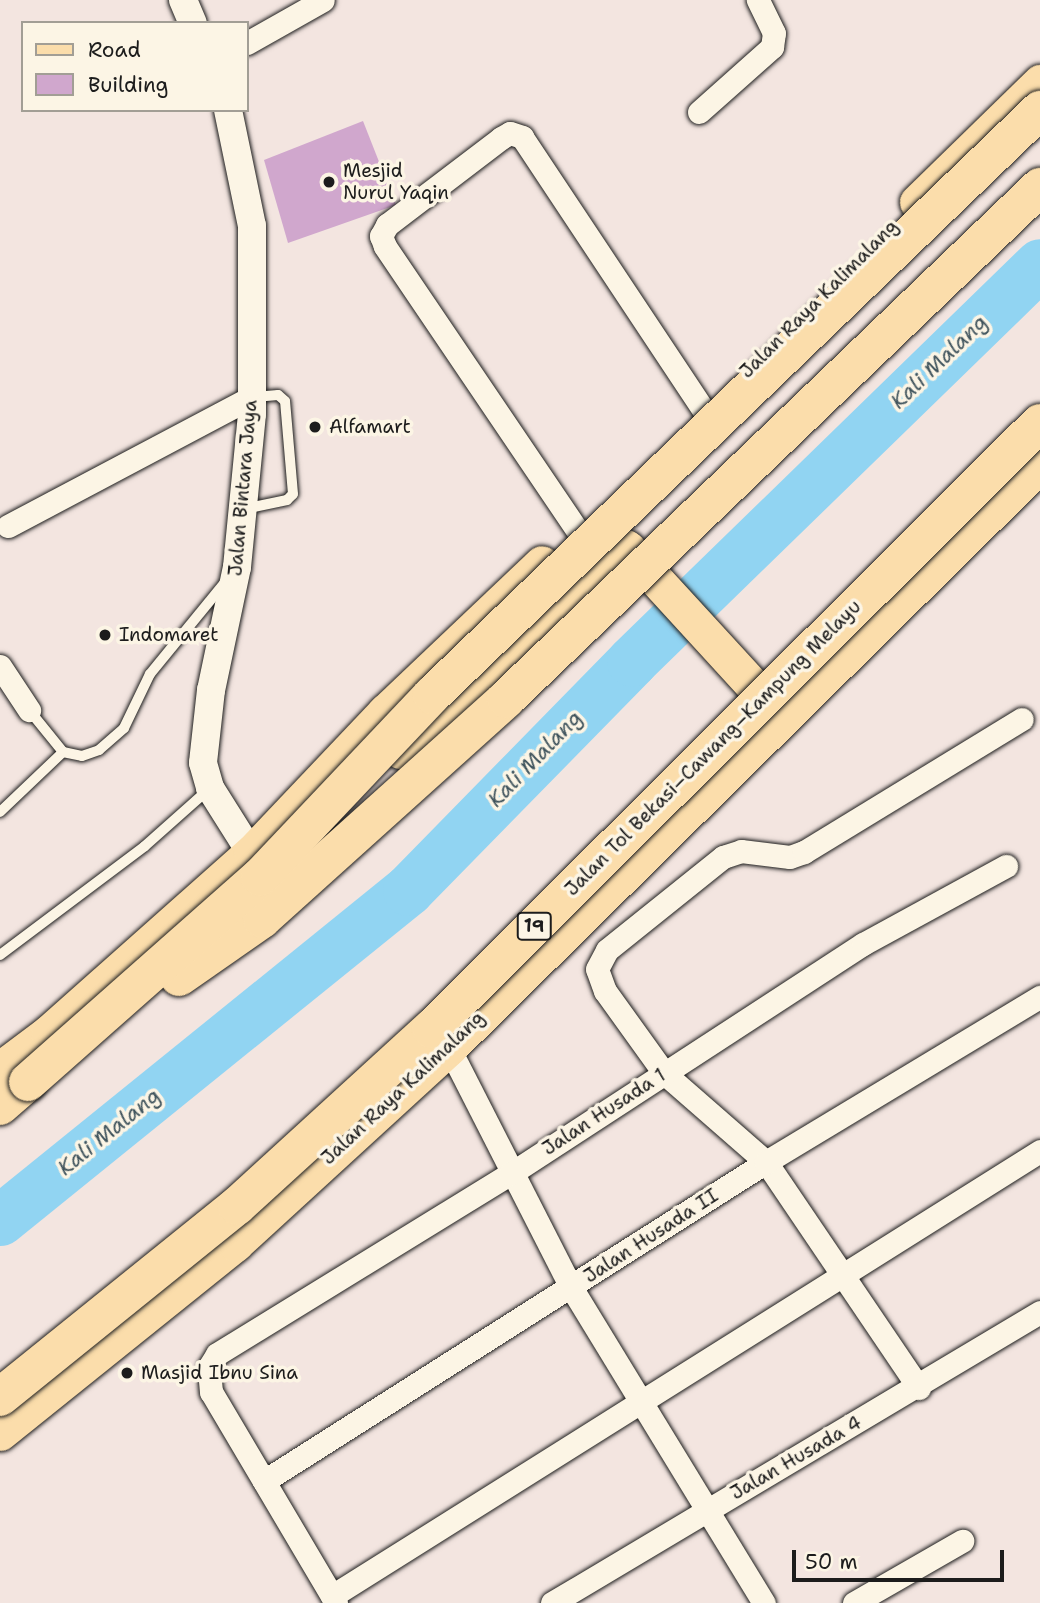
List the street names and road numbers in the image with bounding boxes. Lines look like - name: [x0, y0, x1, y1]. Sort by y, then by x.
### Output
- street label: Jalan Raya Kalimalang: [735, 215, 903, 383]
- street label: Jalan Bintara Jaya: [224, 399, 262, 577]
- street label: Jalan Tol Bekasi–Cawang–Kampung Melayu: [560, 595, 866, 901]
- road number: 19: [516, 911, 552, 940]
- street label: Jalan Raya Kalimalang: [317, 1006, 489, 1170]
- street label: Jalan Husada 1: [538, 1064, 670, 1160]
- street label: Jalan Husada II: [580, 1184, 722, 1288]
- street label: Jalan Husada 4: [726, 1411, 866, 1505]

